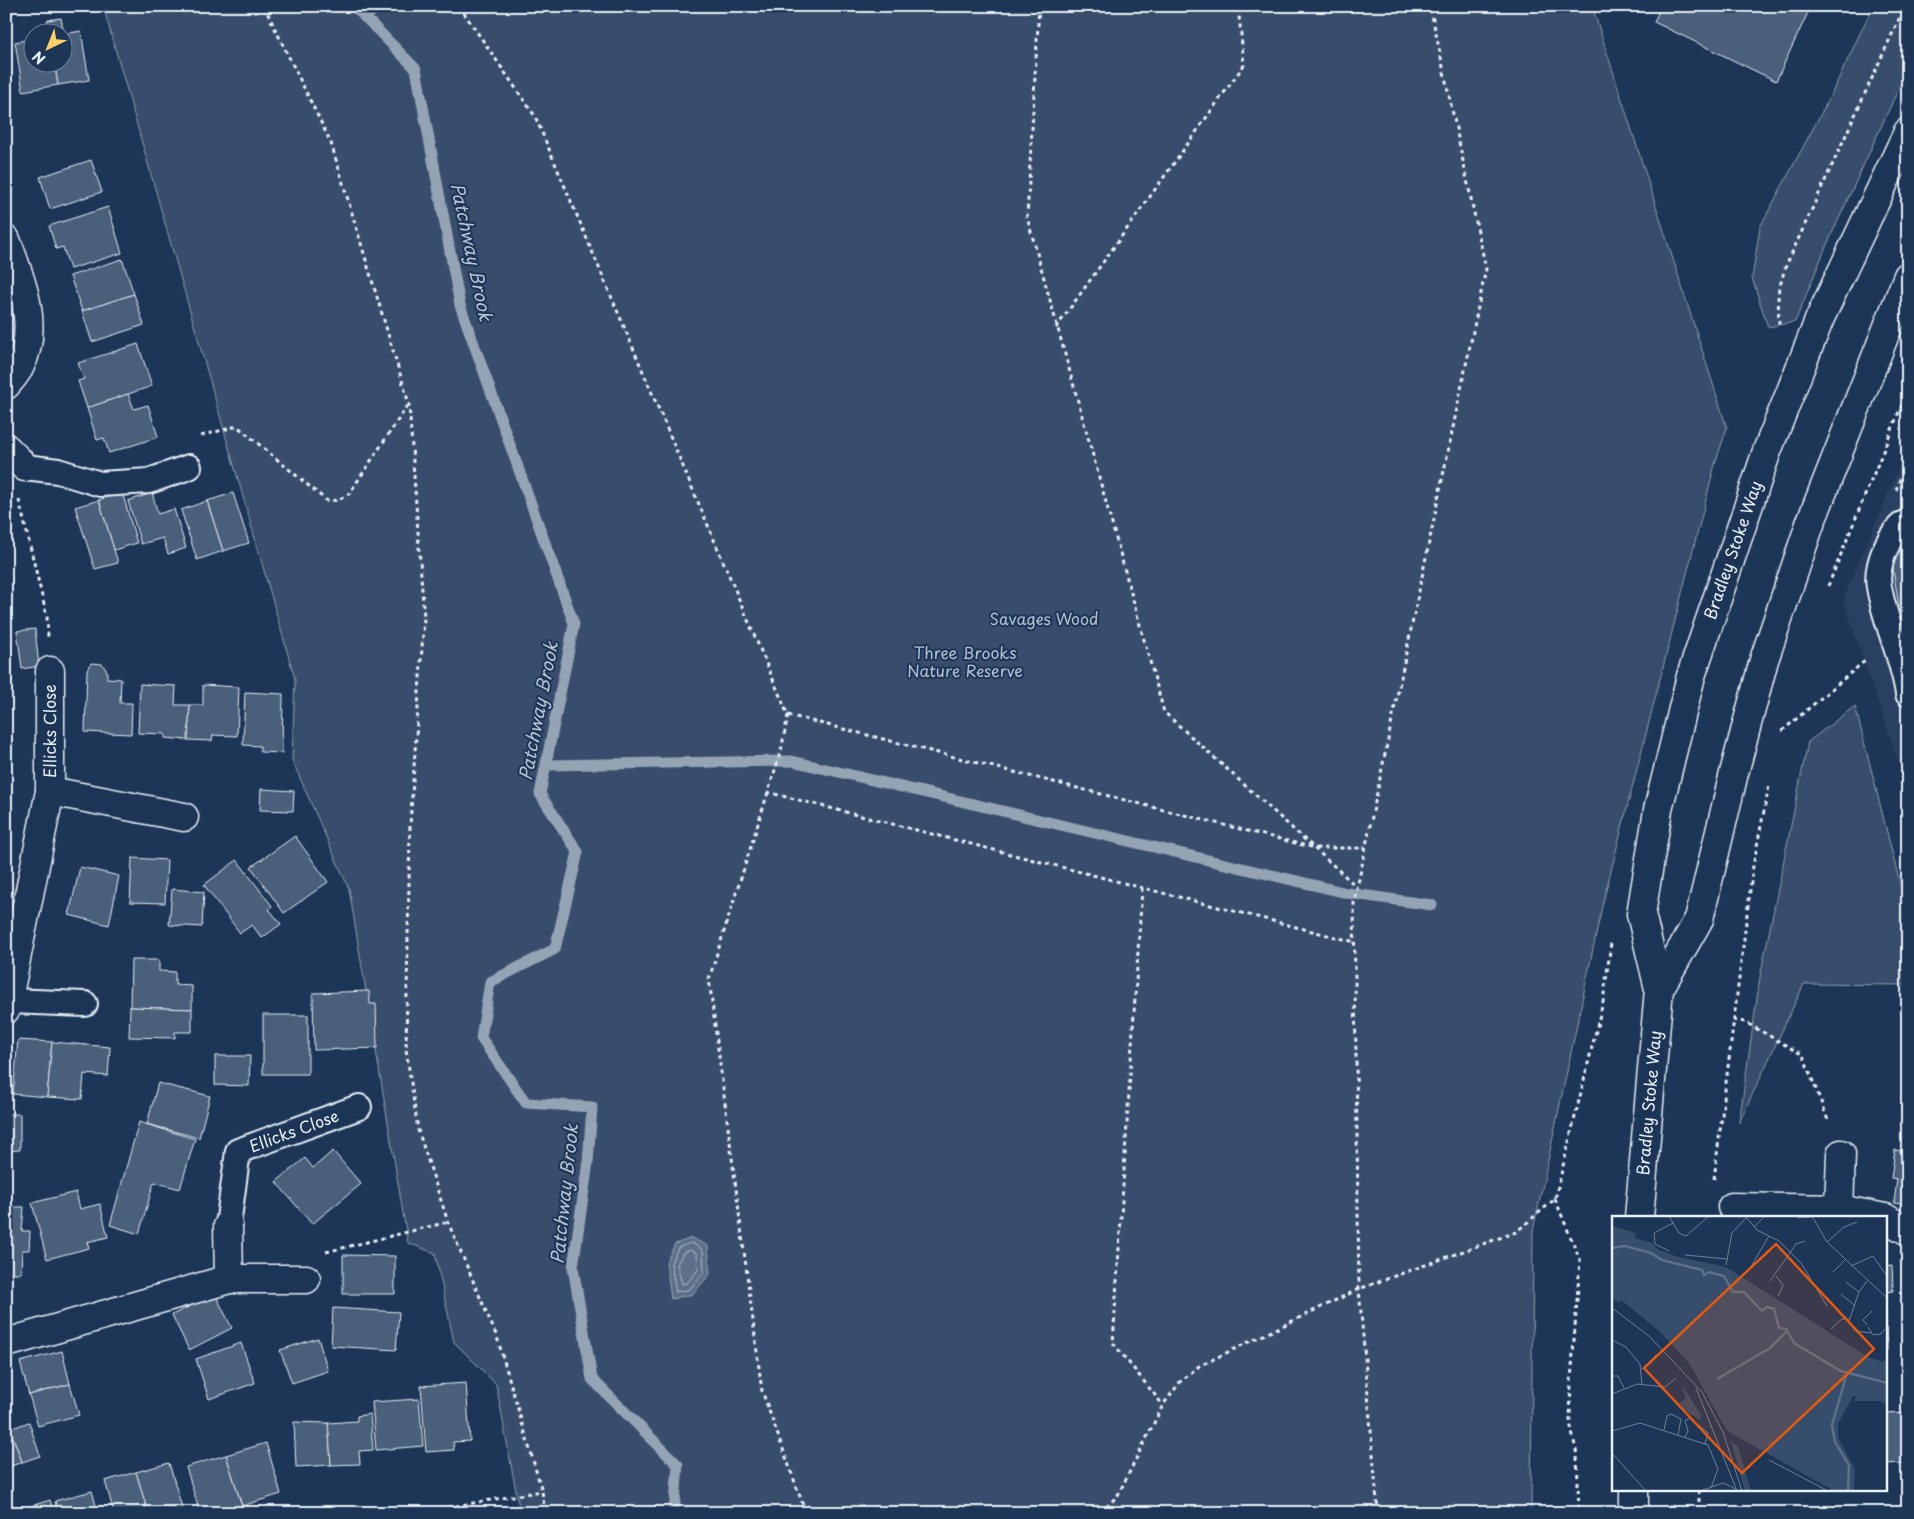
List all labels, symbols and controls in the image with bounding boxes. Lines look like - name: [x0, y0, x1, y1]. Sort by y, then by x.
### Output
- north arrow: [22, 22, 72, 72]
- text: N: [28, 46, 50, 69]
- water label: Patchway Brook: [445, 180, 500, 324]
- street label: Bradley Stoke Way: [1697, 477, 1767, 622]
- park label: Savages Wood: [990, 606, 1098, 630]
- water label: Patchway Brook: [511, 638, 564, 782]
- park label: Three Brooks Nature Reserve: [907, 640, 1023, 682]
- street label: Ellicks Close: [37, 684, 61, 778]
- street label: Bradley Stoke Way: [1630, 1030, 1666, 1176]
- street label: Ellicks Close: [246, 1103, 342, 1157]
- water label: Patchway Brook: [543, 1122, 584, 1265]
- inset map: [1612, 1216, 1886, 1492]

